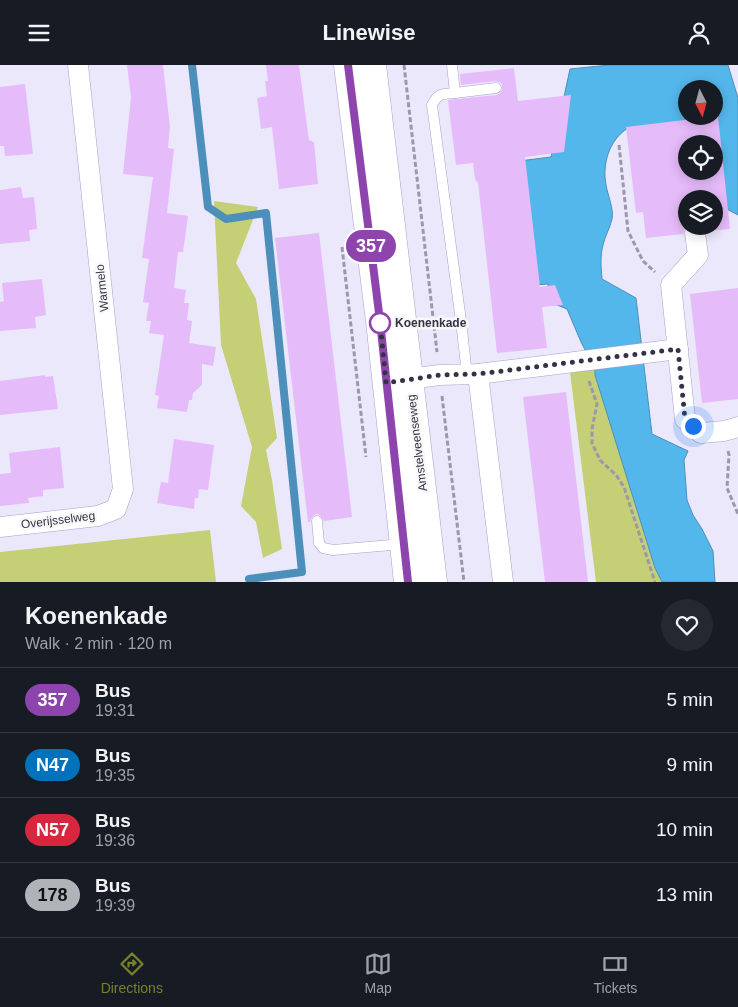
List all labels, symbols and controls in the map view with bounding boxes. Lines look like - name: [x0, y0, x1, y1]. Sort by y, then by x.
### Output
- icon: menu: [25, 19, 53, 47]
- icon: person: [685, 19, 713, 47]
- text: Linewise: [323, 20, 415, 45]
- north arrow: [678, 80, 722, 125]
- map controls: [678, 80, 723, 235]
- button: locate: [678, 135, 723, 180]
- button: layers: [678, 190, 723, 235]
- line badge: 357: [342, 230, 400, 262]
- text: 357: [356, 236, 386, 256]
- street label: Warmelo: [93, 263, 111, 312]
- marker: Koenenkade: [369, 312, 391, 334]
- place label: Koenenkade: [395, 316, 467, 330]
- street label: Amstelveenseweg: [404, 394, 430, 492]
- your location: [681, 414, 706, 439]
- street label: Overijsselweg: [20, 509, 96, 531]
- button: heart: [661, 599, 713, 651]
- text: Koenenkade: [25, 602, 168, 629]
- text: Walk · 2 min · 120 m: [25, 635, 172, 652]
- text: Bus: [95, 680, 131, 701]
- text: 5 min: [667, 689, 713, 710]
- text: 357: [37, 690, 68, 710]
- text: 19:31: [95, 702, 135, 719]
- text: Bus: [95, 745, 131, 766]
- text: 9 min: [667, 754, 713, 775]
- text: N47: [36, 755, 69, 775]
- text: 19:35: [95, 767, 135, 784]
- text: Bus: [95, 810, 131, 831]
- text: 10 min: [656, 819, 713, 840]
- text: N57: [36, 820, 69, 840]
- text: 19:36: [95, 832, 135, 849]
- text: Bus: [95, 875, 131, 896]
- text: 13 min: [656, 884, 713, 905]
- text: 178: [37, 885, 68, 905]
- text: 19:39: [95, 897, 135, 914]
- tab: Directions: [101, 950, 163, 996]
- tab: Map: [364, 950, 392, 996]
- tab: Tickets: [593, 950, 637, 996]

